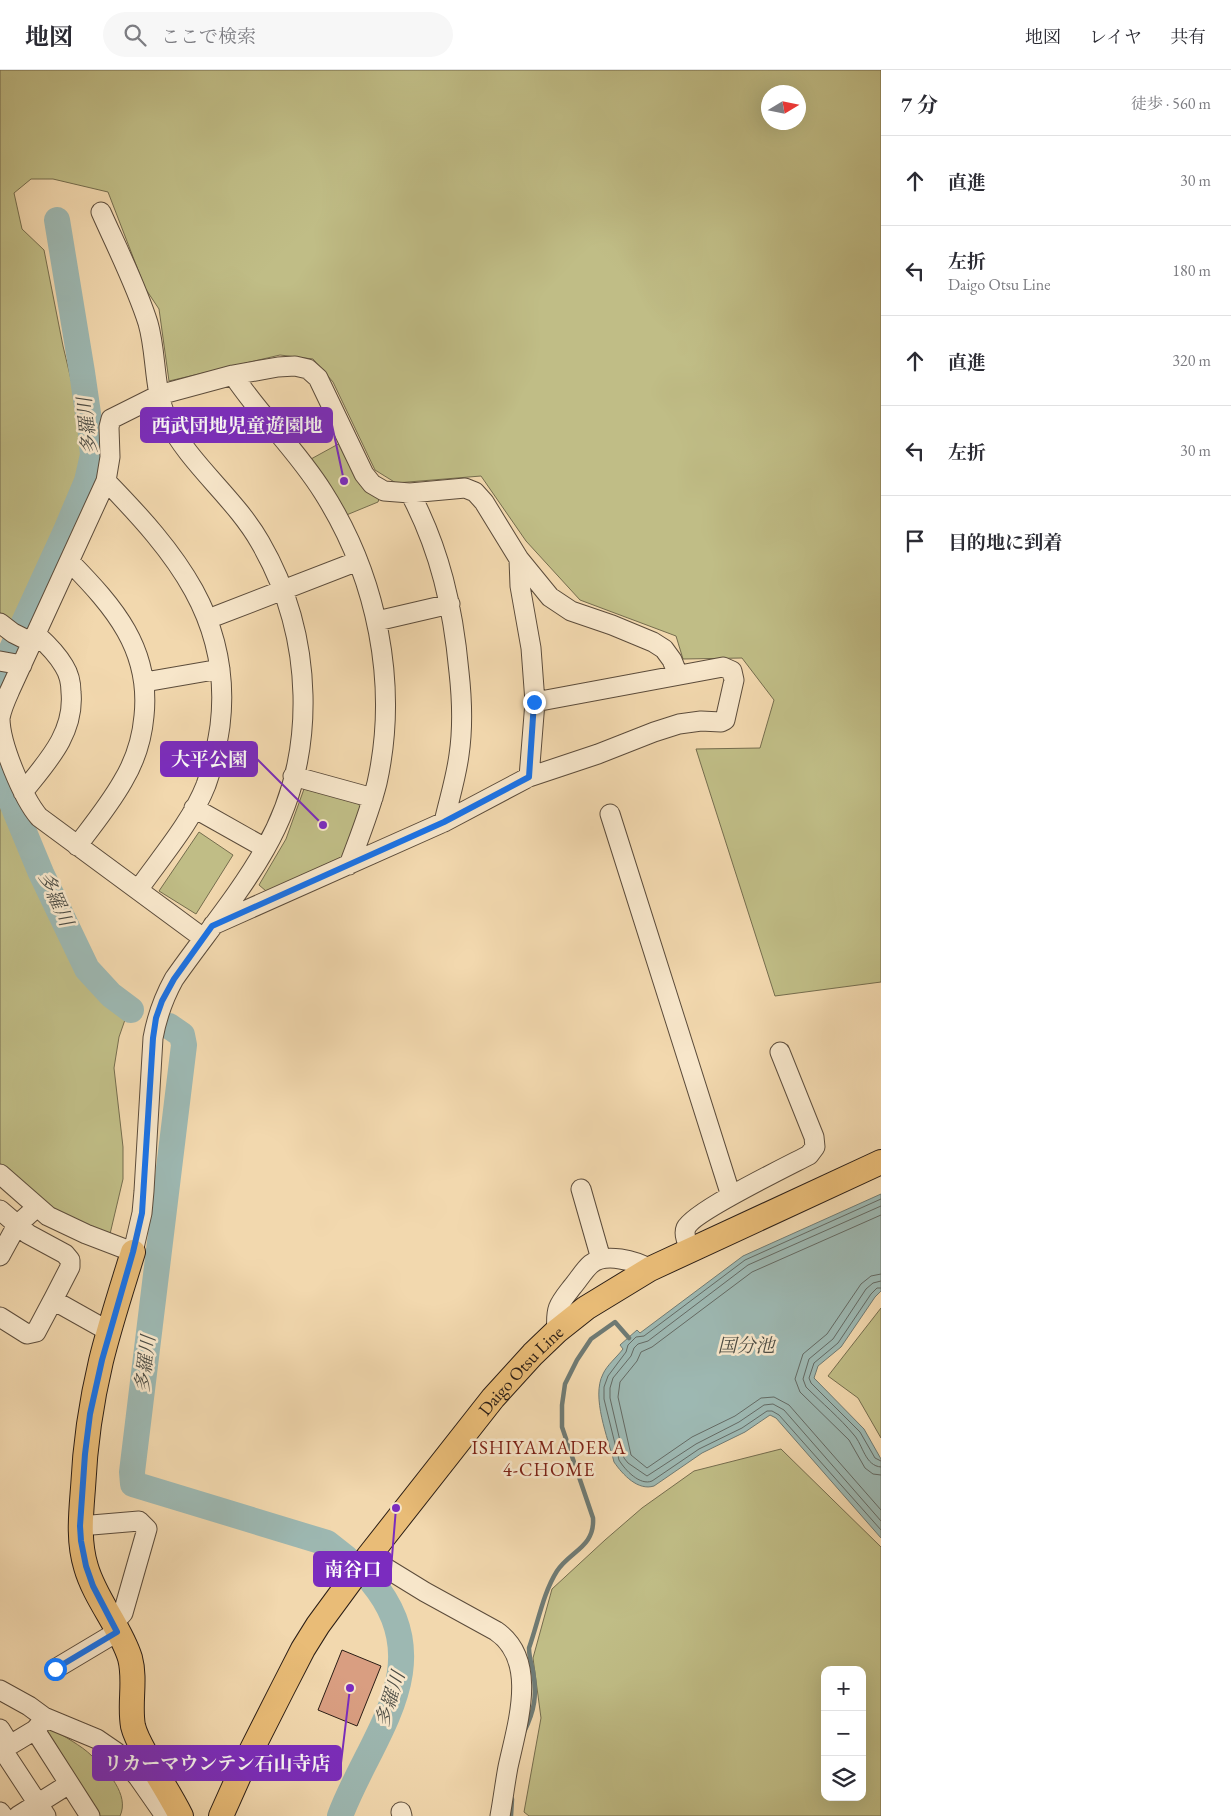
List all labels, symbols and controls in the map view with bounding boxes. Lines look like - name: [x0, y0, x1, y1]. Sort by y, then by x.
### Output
- search box: [103, 12, 453, 57]
- text: 地図: [25, 21, 73, 52]
- icon: search: [121, 21, 149, 49]
- text: ここで検索: [161, 24, 256, 49]
- text: 地図: [1025, 25, 1061, 48]
- text: レイヤ: [1089, 25, 1142, 48]
- text: 共有: [1170, 25, 1206, 48]
- north arrow: [761, 85, 806, 130]
- text: 7 分: [901, 91, 938, 118]
- text: 徒歩 · 560 m: [1131, 93, 1211, 114]
- icon: ahead: [901, 167, 929, 195]
- text: 直進: [948, 170, 986, 195]
- text: 30 m: [1180, 170, 1211, 191]
- text: 左折: [948, 249, 986, 274]
- icon: left: [901, 257, 929, 285]
- text: 180 m: [1172, 260, 1211, 281]
- text: Daigo Otsu Line: [948, 274, 1050, 295]
- icon: ahead: [901, 347, 929, 375]
- text: 直進: [948, 350, 986, 375]
- text: 320 m: [1172, 350, 1211, 371]
- water label: 多羅川: [71, 394, 102, 456]
- callout: 西武団地児童遊園地: [141, 408, 332, 442]
- text: 西武団地児童遊園地: [151, 413, 323, 438]
- icon: left: [901, 437, 929, 465]
- text: 左折: [948, 440, 986, 465]
- text: 30 m: [1180, 440, 1211, 461]
- icon: arrive: [901, 527, 929, 555]
- text: 目的地に到着: [948, 530, 1062, 555]
- route end: [523, 691, 546, 714]
- callout: 大平公園: [161, 742, 257, 776]
- text: 大平公園: [171, 747, 247, 772]
- water label: 多羅川: [33, 868, 80, 932]
- street label: Daigo Otsu Line: [472, 1320, 567, 1420]
- water label: 多羅川: [129, 1332, 161, 1394]
- water label: 国分池: [717, 1333, 776, 1358]
- district label: ISHIYAMADERA 4-CHOME: [471, 1435, 627, 1482]
- callout: 南谷口: [314, 1552, 391, 1586]
- text: 南谷口: [324, 1557, 382, 1582]
- route start: [44, 1658, 67, 1681]
- water label: 多羅川: [369, 1666, 411, 1730]
- map controls: [821, 1666, 866, 1801]
- button: +: [821, 1666, 866, 1711]
- button: −: [821, 1711, 866, 1756]
- callout: リカーマウンテン石山寺店: [93, 1746, 341, 1780]
- text: リカーマウンテン石山寺店: [104, 1751, 330, 1776]
- button: layers: [821, 1756, 866, 1801]

